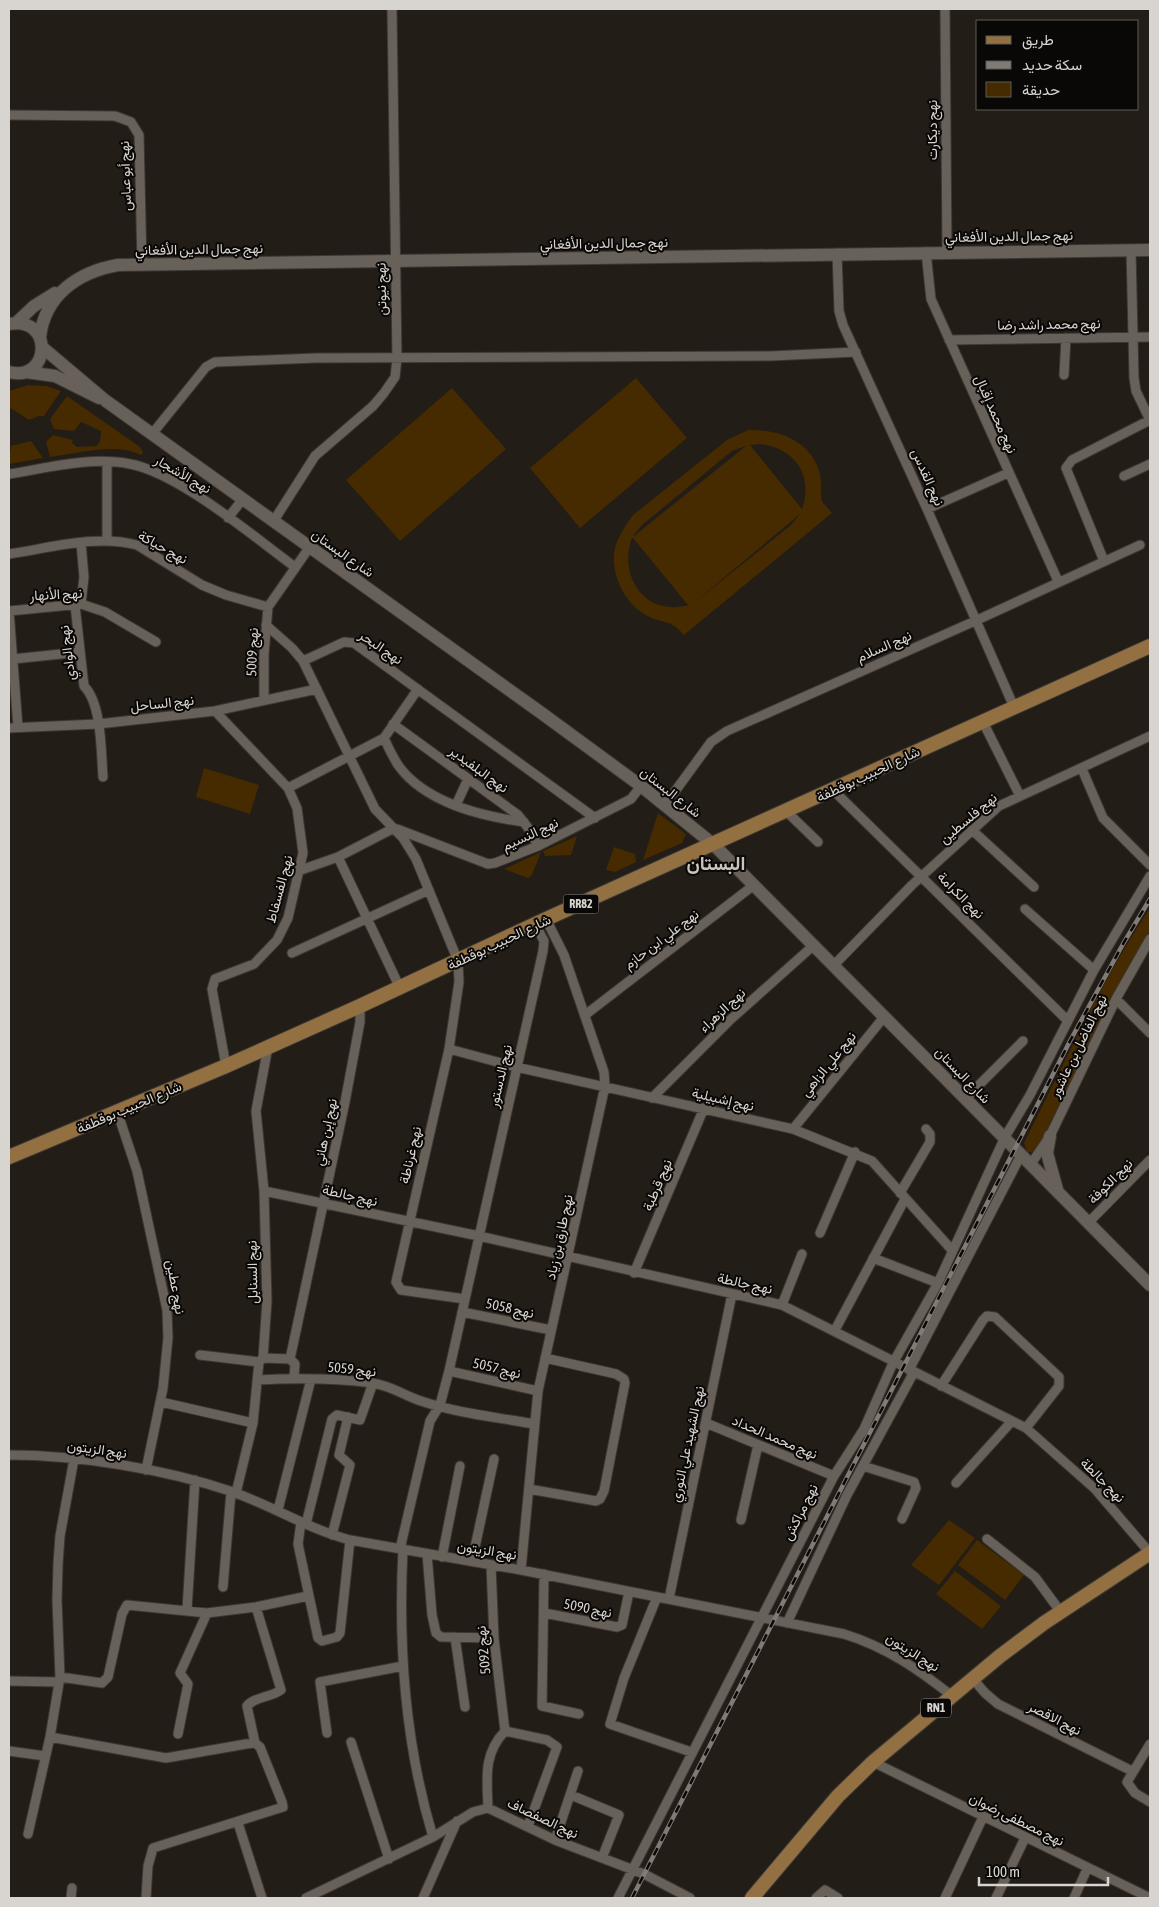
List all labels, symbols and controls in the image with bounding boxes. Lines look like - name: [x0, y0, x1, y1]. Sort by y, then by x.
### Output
- legend: [976, 20, 1139, 110]
- text: طريق: [1022, 31, 1054, 50]
- text: سكة حديد: [1022, 56, 1082, 74]
- text: حديقة: [1022, 81, 1060, 99]
- street label: نهج ديكارت: [924, 100, 943, 160]
- street label: نهج أبو عباس: [116, 140, 137, 211]
- street label: نهج جمال الدين الأفغاني: [945, 227, 1073, 249]
- street label: نهج جمال الدين الأفغاني: [540, 234, 668, 256]
- street label: نهج جمال الدين الأفغاني: [135, 240, 263, 262]
- street label: نهج نيوتن: [373, 262, 392, 316]
- street label: نهج محمد راشد رضا: [997, 315, 1101, 336]
- street label: نهج محمد إقبال: [969, 372, 1020, 457]
- street label: نهج القدس: [906, 446, 948, 509]
- street label: نهج الأشجار: [149, 451, 214, 499]
- street label: شارع البستان: [307, 526, 377, 583]
- street label: نهج حياكة: [134, 527, 191, 570]
- street label: نهج الأنهار: [28, 585, 83, 606]
- street label: نهج الوادي: [56, 624, 82, 682]
- street label: نهج البحر: [353, 626, 406, 670]
- street label: نهج 5009: [243, 627, 264, 677]
- street label: نهج السلام: [854, 627, 915, 668]
- street label: نهج الساحل: [129, 692, 195, 717]
- street label: نهج البلفيدير: [444, 742, 512, 798]
- street label: شارع الحبيب بوقطفة: [814, 743, 923, 808]
- street label: شارع البستان: [636, 763, 705, 823]
- street label: نهج فلسطين: [936, 789, 1002, 849]
- street label: نهج النسيم: [499, 814, 562, 857]
- district label: البستان: [687, 852, 746, 875]
- street label: نهج الفسفاط: [262, 853, 299, 925]
- street label: نهج الكرامة: [932, 868, 988, 924]
- road number: RR82: [564, 894, 598, 914]
- street label: نهج علي ابن حازم: [620, 906, 704, 976]
- street label: شارع الحبيب بوقطفة: [445, 911, 554, 976]
- street label: نهج الزهراء: [696, 985, 750, 1038]
- street label: نهج الفاضل بن عاشور: [1046, 992, 1113, 1102]
- street label: نهج علي الزاهي: [797, 1028, 862, 1102]
- street label: نهج الدستور: [485, 1043, 518, 1111]
- street label: شارع البستان: [930, 1043, 994, 1109]
- street label: شارع الحبيب بوقطفة: [74, 1078, 185, 1139]
- street label: نهج إشبيلية: [690, 1084, 756, 1117]
- street label: نهج إبن هاني: [310, 1097, 344, 1168]
- street label: نهج غرناطة: [396, 1125, 427, 1186]
- street label: نهج الكوفة: [1084, 1155, 1138, 1209]
- street label: نهج قرطبة: [639, 1157, 678, 1214]
- street label: نهج جالطة: [320, 1181, 379, 1212]
- street label: نهج طارق بن زياد: [542, 1193, 579, 1282]
- street label: نهج السنابل: [243, 1240, 264, 1304]
- street label: نهج عطين: [160, 1259, 189, 1316]
- street label: نهج جالطة: [715, 1269, 774, 1300]
- street label: نهج 5058: [484, 1295, 536, 1324]
- street label: نهج 5057: [471, 1355, 523, 1384]
- street label: نهج 5059: [327, 1358, 377, 1382]
- street label: نهج الشهيد علي النوري: [667, 1384, 711, 1505]
- street label: نهج محمد الحداد: [729, 1412, 820, 1465]
- street label: نهج الزيتون: [66, 1437, 128, 1464]
- street label: نهج جالطة: [1075, 1454, 1129, 1508]
- street label: نهج مراكش: [779, 1481, 824, 1544]
- street label: نهج الزيتون: [456, 1537, 518, 1566]
- street label: نهج 5090: [562, 1595, 614, 1623]
- street label: نهج 5092: [472, 1625, 496, 1675]
- street label: نهج الزيتون: [882, 1629, 943, 1677]
- street label: نهج الاقصر: [1023, 1697, 1084, 1741]
- road number: RN1: [921, 1699, 951, 1718]
- street label: نهج مصطفى رضوان: [966, 1789, 1067, 1852]
- street label: نهج الصفصاف: [504, 1795, 581, 1844]
- scale bar: [979, 1854, 1108, 1886]
- text: 100 m: [986, 1863, 1020, 1880]

